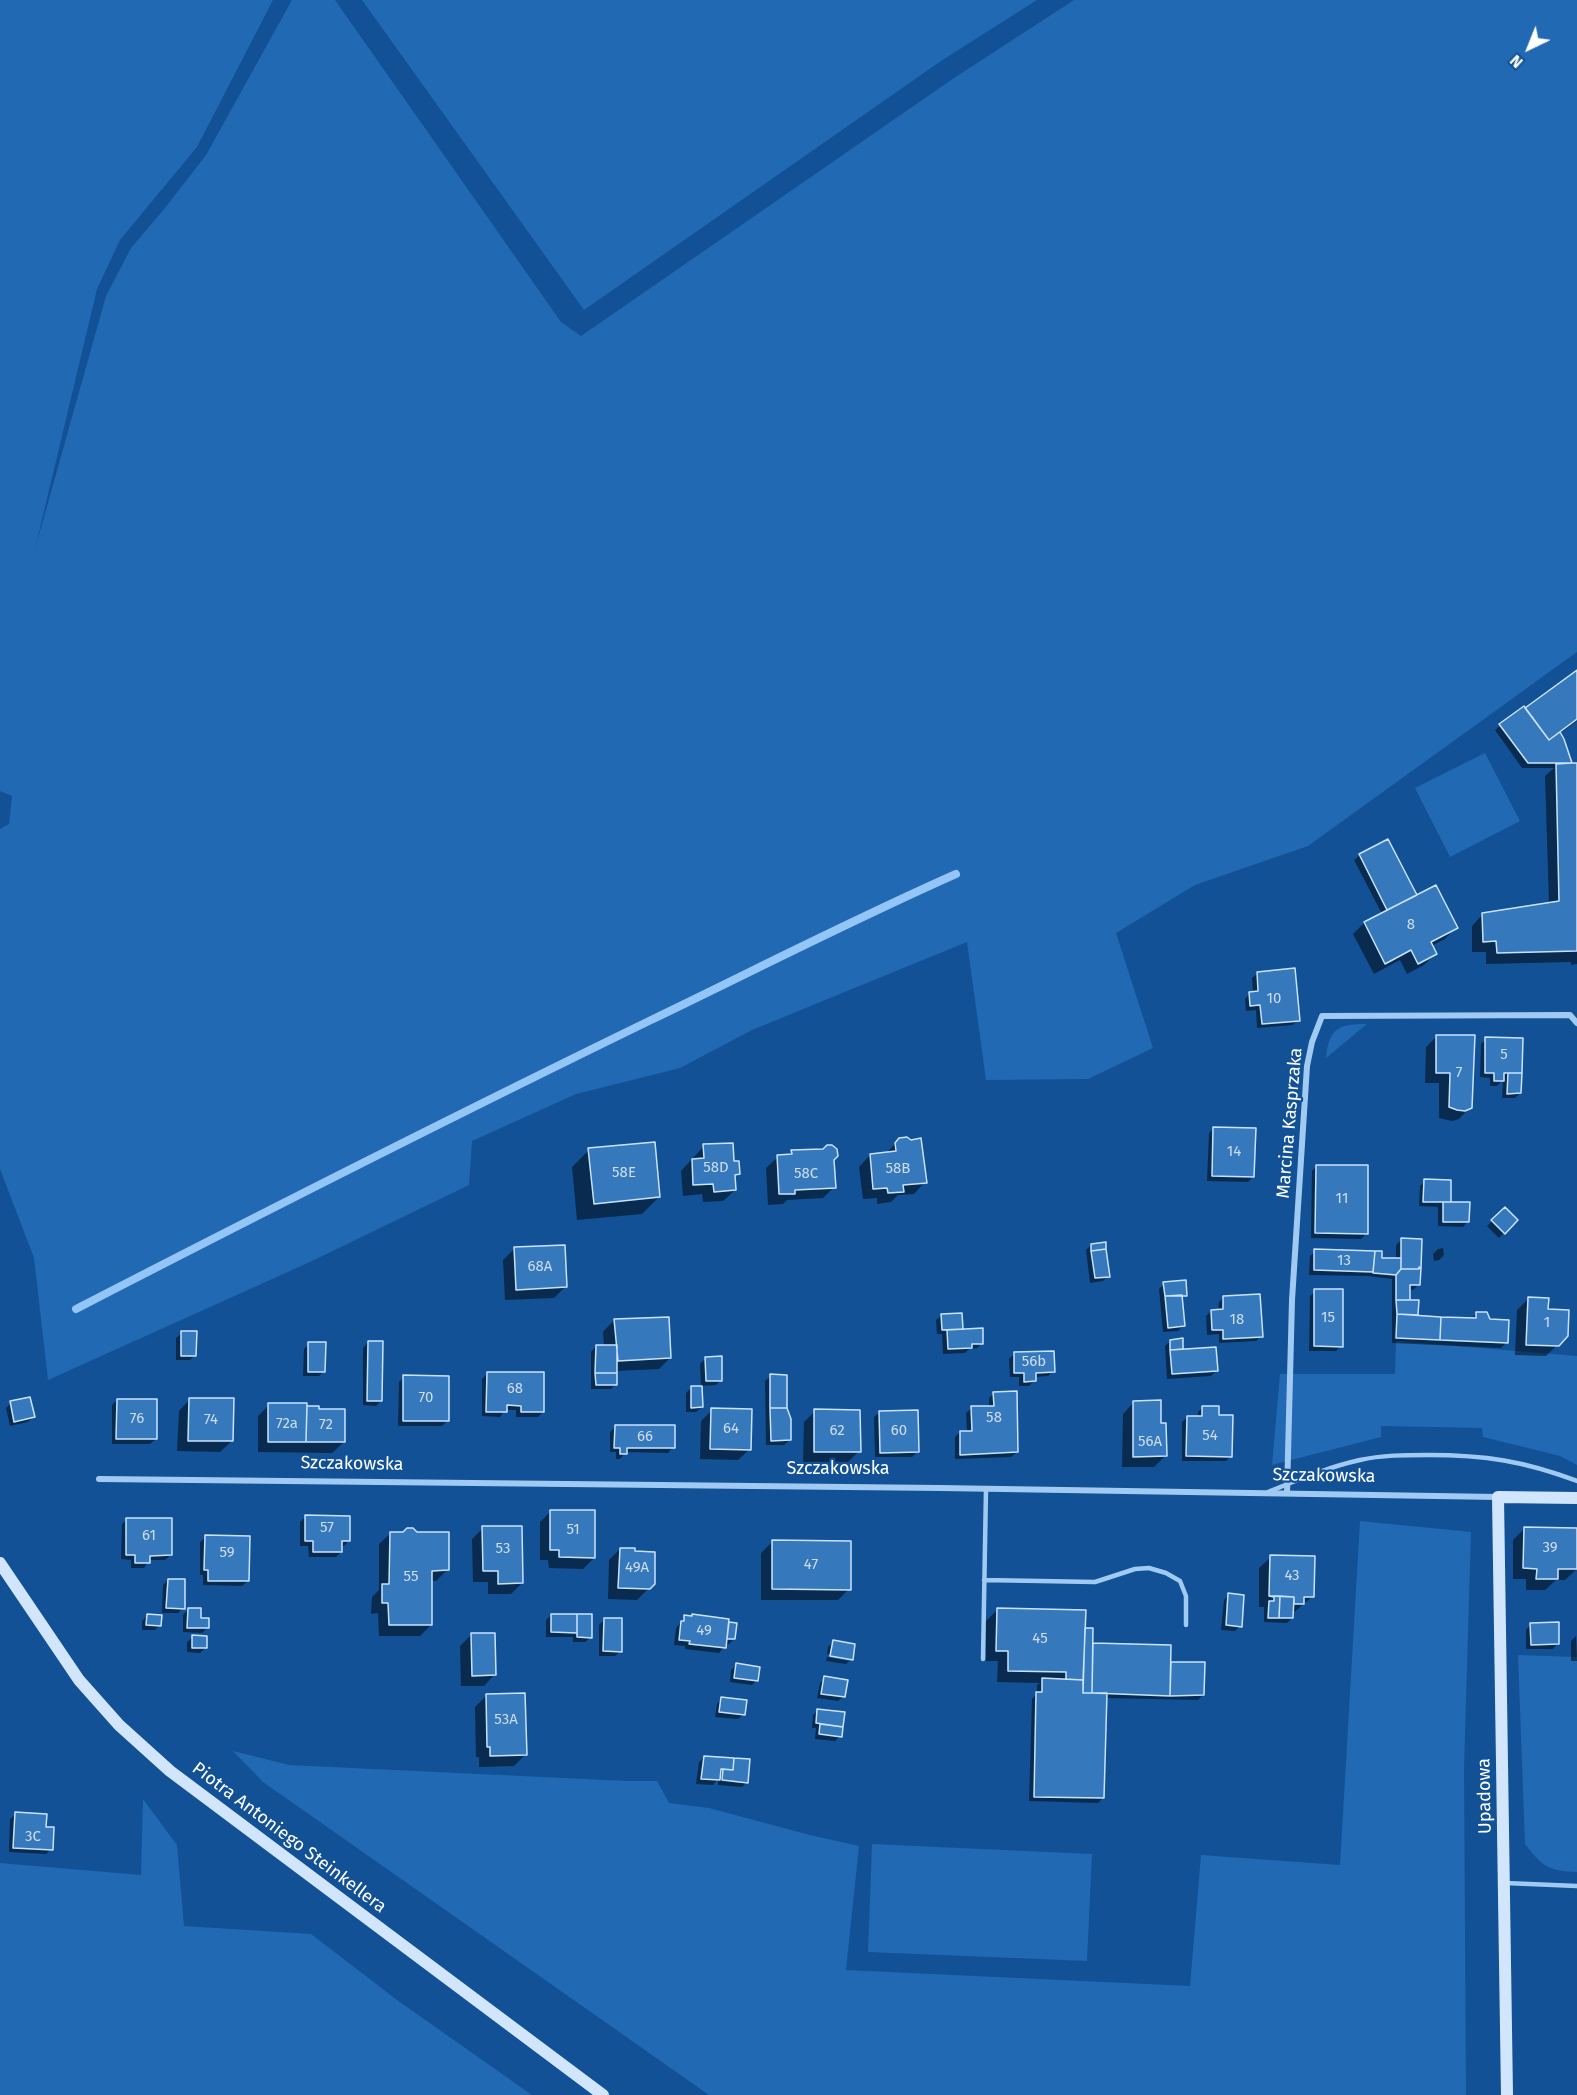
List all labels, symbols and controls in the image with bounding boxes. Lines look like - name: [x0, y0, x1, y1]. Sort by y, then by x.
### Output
- north arrow: [1499, 18, 1559, 78]
- text: N: [1506, 51, 1527, 72]
- house number: 8: [1407, 916, 1415, 934]
- house number: 10: [1267, 990, 1281, 1008]
- house number: 5: [1500, 1046, 1508, 1064]
- street label: Marcina Kasprzaka: [1273, 1047, 1307, 1199]
- house number: 7: [1456, 1064, 1462, 1082]
- house number: 14: [1227, 1143, 1241, 1161]
- house number: 58D: [703, 1159, 729, 1177]
- house number: 58B: [886, 1160, 910, 1178]
- house number: 58E: [612, 1164, 636, 1182]
- house number: 58C: [794, 1165, 818, 1183]
- house number: 11: [1336, 1190, 1348, 1208]
- house number: 13: [1337, 1252, 1351, 1270]
- house number: 68A: [528, 1258, 552, 1276]
- house number: 15: [1321, 1309, 1335, 1327]
- house number: 18: [1230, 1311, 1244, 1329]
- house number: 1: [1544, 1314, 1550, 1332]
- house number: 56b: [1022, 1353, 1046, 1371]
- house number: 68: [507, 1380, 523, 1398]
- house number: 70: [419, 1389, 433, 1407]
- house number: 58: [986, 1409, 1002, 1427]
- house number: 76: [130, 1410, 144, 1428]
- house number: 74: [204, 1411, 218, 1429]
- house number: 72a: [276, 1415, 298, 1433]
- house number: 72: [319, 1416, 333, 1434]
- house number: 64: [723, 1420, 739, 1438]
- house number: 62: [829, 1422, 845, 1440]
- house number: 60: [891, 1422, 907, 1440]
- house number: 54: [1202, 1427, 1218, 1445]
- house number: 66: [637, 1428, 653, 1446]
- house number: 56A: [1138, 1433, 1162, 1451]
- street label: Szczakowska: [300, 1452, 404, 1476]
- street label: Szczakowska: [787, 1458, 889, 1480]
- street label: Szczakowska: [1272, 1464, 1376, 1488]
- house number: 57: [320, 1519, 334, 1537]
- house number: 51: [566, 1521, 580, 1539]
- house number: 61: [142, 1527, 156, 1545]
- house number: 39: [1542, 1539, 1558, 1557]
- house number: 53: [496, 1540, 510, 1558]
- house number: 59: [219, 1544, 235, 1562]
- house number: 47: [804, 1556, 818, 1574]
- house number: 49A: [625, 1559, 649, 1577]
- house number: 43: [1284, 1567, 1300, 1585]
- house number: 55: [404, 1568, 418, 1586]
- house number: 49: [696, 1622, 712, 1640]
- house number: 45: [1032, 1630, 1048, 1648]
- house number: 53A: [494, 1711, 518, 1729]
- street label: Piotra Antoniego Steinkellera: [188, 1758, 390, 1918]
- street label: Upadowa: [1474, 1758, 1496, 1834]
- house number: 3C: [25, 1828, 41, 1846]

